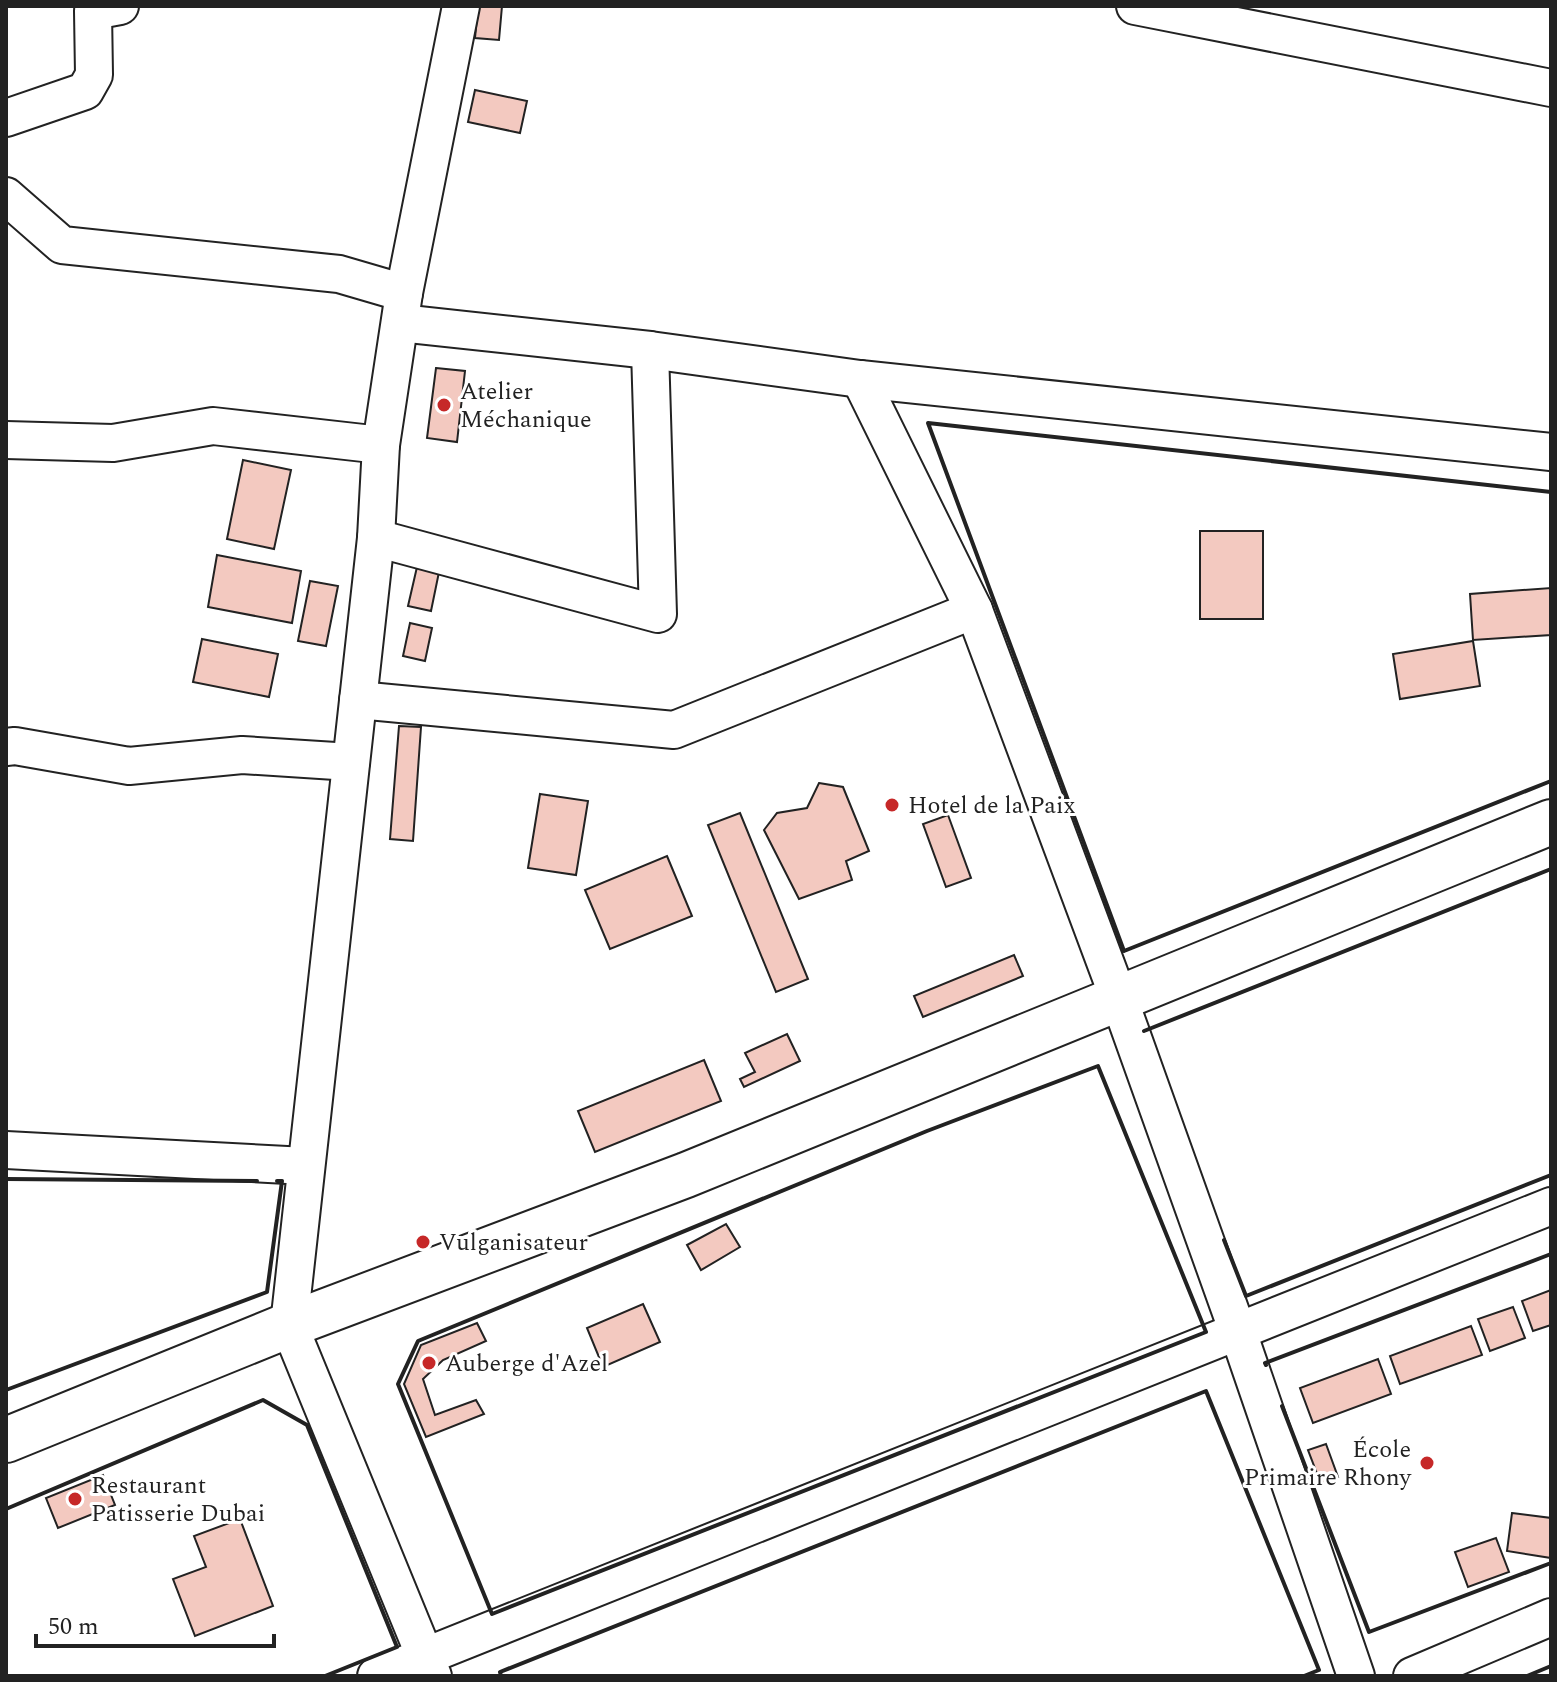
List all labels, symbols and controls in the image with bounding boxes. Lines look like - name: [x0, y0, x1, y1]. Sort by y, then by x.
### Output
- place label: Atelier Méchanique: [460, 374, 592, 438]
- marker: Atelier Méchanique: [435, 396, 453, 414]
- place label: Hotel de la Paix: [908, 788, 1075, 824]
- marker: Hotel de la Paix: [883, 796, 901, 814]
- place label: Vulganisateur: [439, 1225, 588, 1261]
- marker: Vulganisateur: [414, 1233, 432, 1251]
- place label: Auberge d'Azel: [445, 1346, 608, 1382]
- marker: Auberge d'Azel: [420, 1354, 438, 1372]
- place label: École Primaire Rhony: [1244, 1432, 1412, 1496]
- marker: École Primaire Rhony: [1418, 1454, 1436, 1472]
- place label: Restaurant Patisserie Dubai: [91, 1468, 265, 1532]
- marker: Restaurant Patisserie Dubai: [66, 1490, 84, 1508]
- scale bar: [36, 1598, 274, 1648]
- text: 50 m: [48, 1609, 99, 1645]

